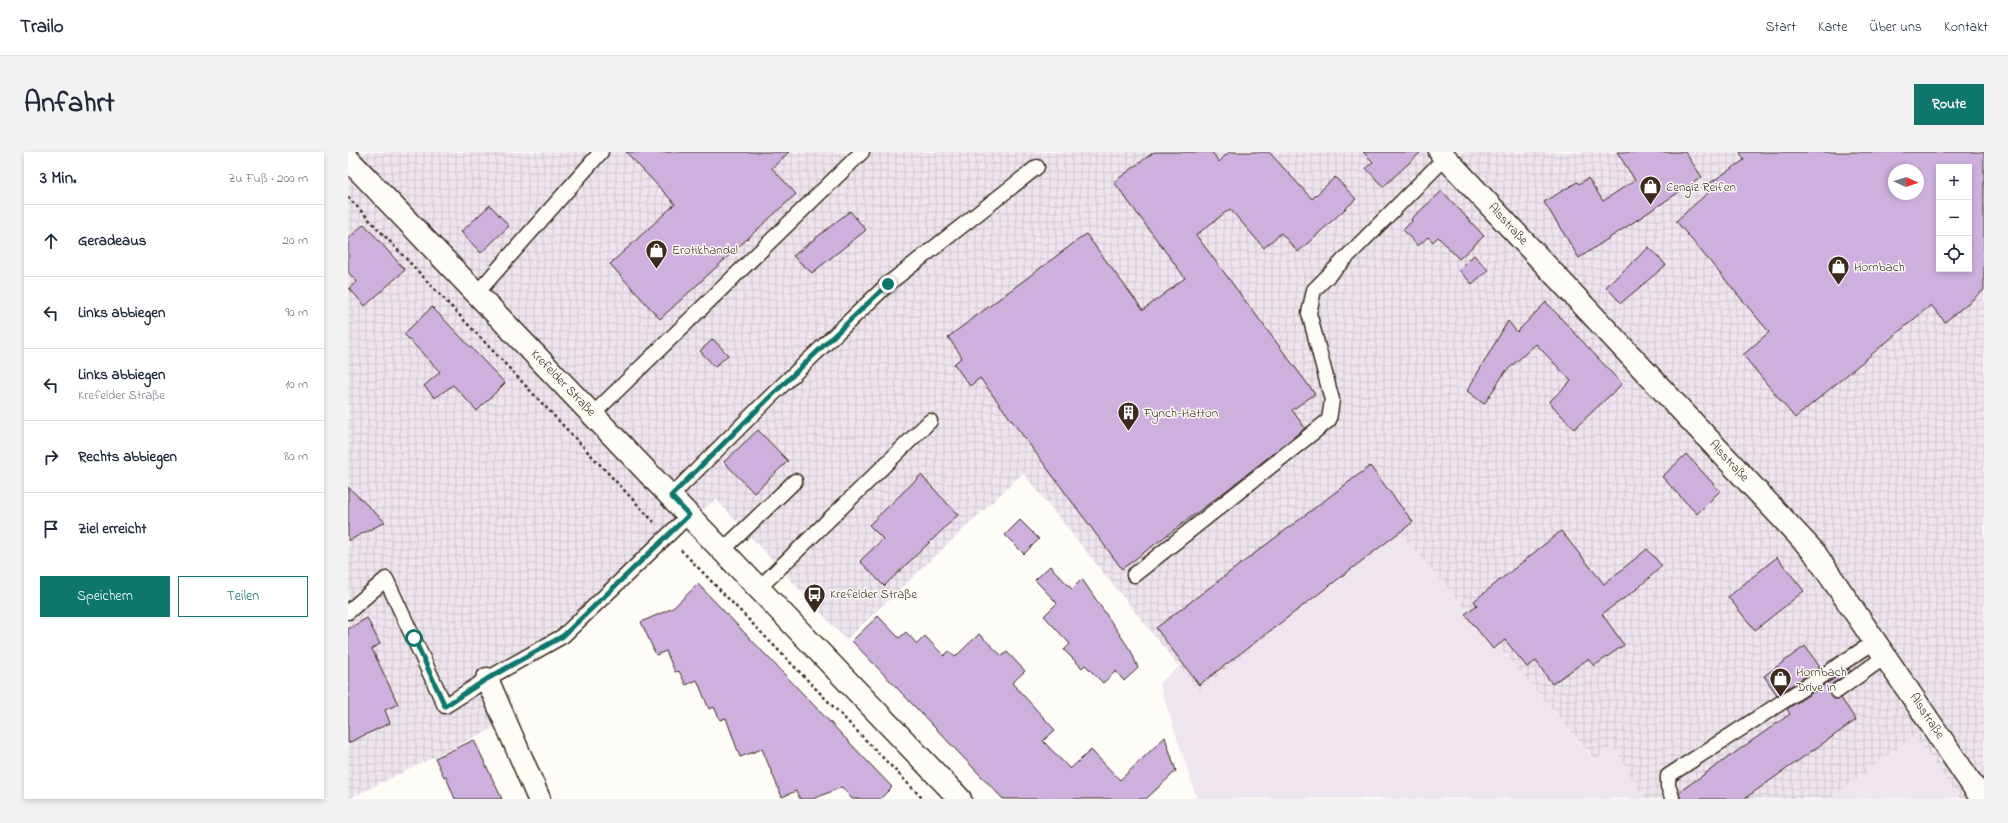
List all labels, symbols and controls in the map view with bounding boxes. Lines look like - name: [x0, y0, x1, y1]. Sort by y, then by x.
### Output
- text: Trailo: [20, 14, 64, 41]
- text: Start: [1766, 17, 1796, 38]
- text: Karte: [1818, 17, 1848, 38]
- text: Über uns: [1870, 17, 1922, 38]
- text: Kontakt: [1944, 17, 1988, 38]
- text: Anfahrt: [24, 84, 115, 125]
- button: Route: [1914, 84, 1984, 125]
- north arrow: [1888, 164, 1924, 200]
- map controls: [1936, 164, 1972, 272]
- button: +: [1936, 164, 1972, 200]
- text: 3 Min.: [40, 166, 77, 191]
- text: Zu Fuß · 200 m: [228, 169, 308, 188]
- shop icon: Cengiz Reifen: [1637, 174, 1663, 207]
- place label: Cengiz Reifen: [1666, 178, 1736, 198]
- street label: Alsstraße: [1484, 199, 1533, 249]
- button: −: [1936, 200, 1972, 236]
- icon: ahead: [40, 230, 62, 252]
- text: Geradeaus: [78, 230, 146, 252]
- text: 20 m: [283, 231, 308, 250]
- button: locate: [1936, 236, 1972, 272]
- shop icon: Erotikhandel: [644, 237, 670, 270]
- place label: Erotikhandel: [672, 241, 738, 260]
- shop icon: Hornbach: [1825, 254, 1851, 287]
- place label: Hornbach: [1854, 258, 1905, 277]
- route end: [879, 275, 897, 293]
- icon: left: [40, 302, 62, 324]
- text: Links abbiegen: [78, 302, 165, 324]
- text: 90 m: [285, 303, 308, 322]
- street label: Krefelder Straße: [526, 345, 600, 421]
- text: Links abbiegen: [78, 364, 165, 386]
- icon: left: [40, 374, 62, 396]
- text: 10 m: [285, 375, 308, 394]
- text: Krefelder Straße: [78, 386, 165, 405]
- building icon: Fynch-Hatton: [1115, 400, 1141, 433]
- place label: Fynch-Hatton: [1143, 404, 1218, 424]
- street label: Alsstraße: [1705, 436, 1754, 486]
- icon: right: [40, 446, 62, 468]
- text: Rechts abbiegen: [78, 446, 177, 468]
- text: 80 m: [284, 447, 308, 466]
- icon: arrive: [40, 518, 62, 540]
- text: Ziel erreicht: [78, 518, 146, 540]
- button: Speichern: [40, 576, 170, 617]
- button: Teilen: [178, 576, 308, 617]
- bus stop icon: Krefelder Straße: [801, 581, 827, 614]
- place label: Krefelder Straße: [830, 585, 917, 604]
- route start: [405, 629, 423, 647]
- place label: Hornbach Drive In: [1795, 663, 1847, 697]
- shop icon: Hornbach Drive In: [1767, 666, 1793, 699]
- street label: Alsstraße: [1905, 689, 1949, 743]

